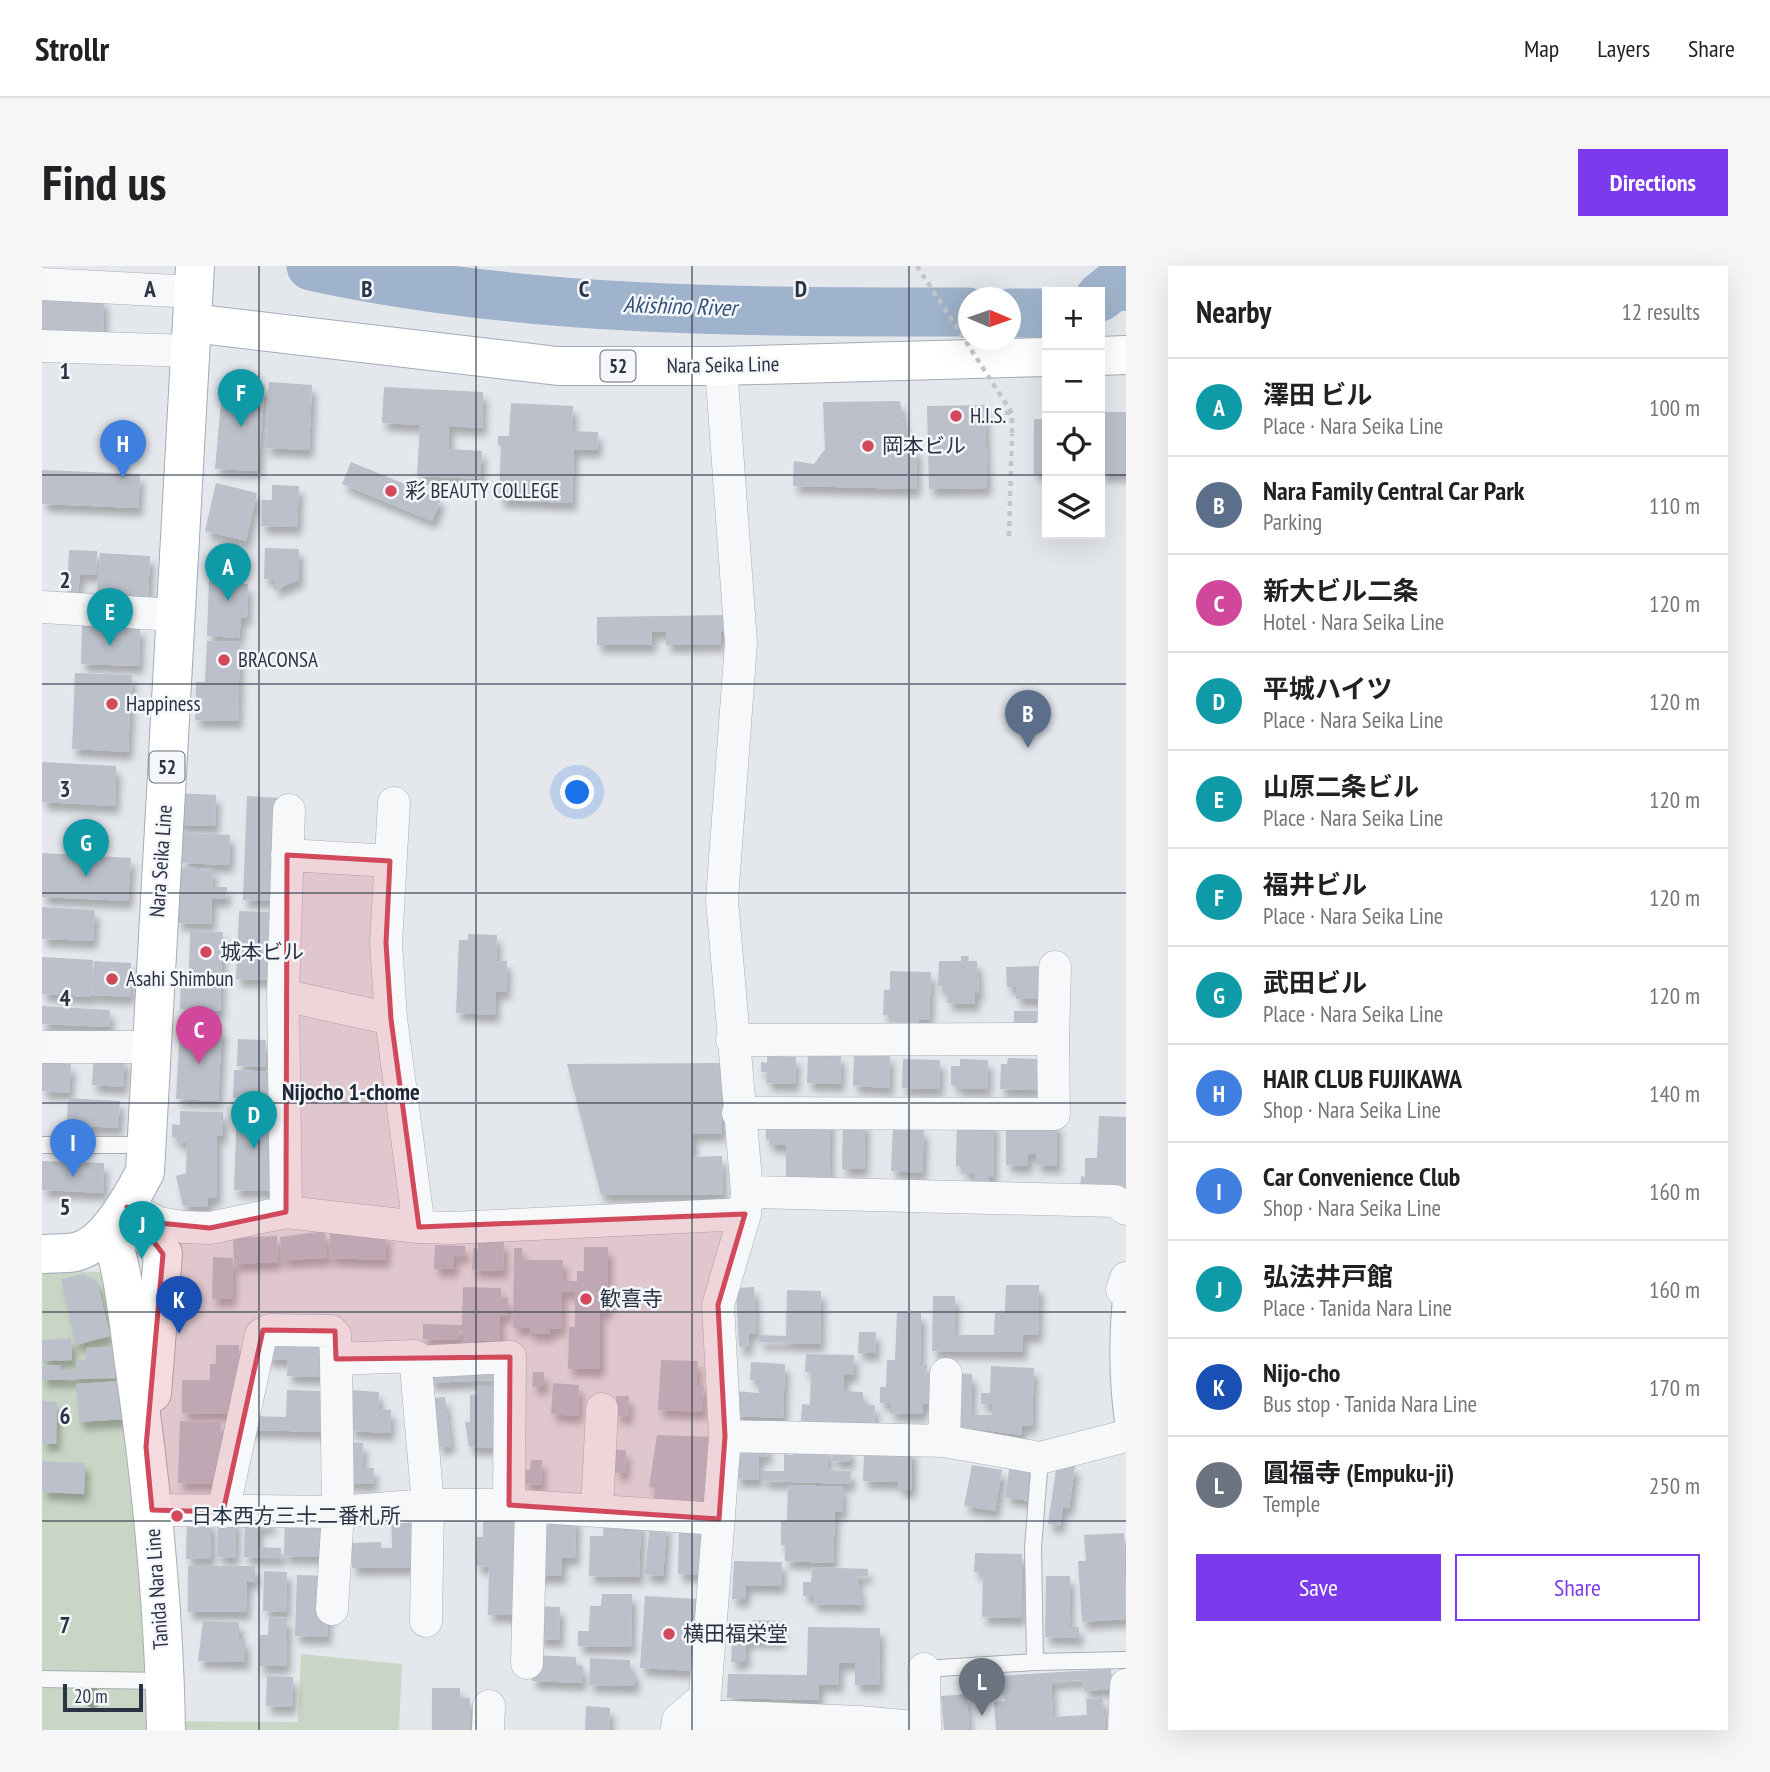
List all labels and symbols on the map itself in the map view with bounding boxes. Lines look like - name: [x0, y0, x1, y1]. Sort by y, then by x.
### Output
- text: A: [143, 274, 156, 303]
- text: B: [361, 274, 373, 303]
- text: C: [579, 274, 590, 303]
- text: D: [795, 274, 807, 303]
- north arrow: [958, 287, 1021, 350]
- water label: Akishino River: [623, 289, 741, 322]
- street label: Nara Seika Line: [666, 350, 780, 379]
- road number: 52: [600, 351, 636, 382]
- text: 1: [60, 356, 71, 385]
- pin: F: [218, 369, 264, 427]
- place label: H.I.S.: [970, 402, 1006, 429]
- marker: H.I.S.: [948, 408, 964, 424]
- pin: H: [100, 420, 146, 478]
- place label: 岡本ビル: [882, 432, 966, 459]
- marker: 岡本ビル: [860, 438, 876, 454]
- place label: 彩 BEAUTY COLLEGE: [405, 477, 559, 504]
- marker: 彩 BEAUTY COLLEGE: [383, 483, 399, 499]
- pin: A: [205, 543, 251, 601]
- text: 2: [60, 565, 71, 594]
- pin: E: [87, 588, 133, 646]
- place label: BRACONSA: [238, 646, 318, 673]
- marker: BRACONSA: [216, 652, 232, 668]
- place label: Happiness: [126, 690, 201, 717]
- pin: B: [1005, 690, 1051, 748]
- marker: Happiness: [104, 696, 120, 712]
- road number: 52: [150, 752, 184, 782]
- text: 3: [60, 774, 71, 803]
- your location: [560, 775, 594, 809]
- street label: Nara Seika Line: [143, 804, 178, 918]
- pin: G: [63, 819, 109, 877]
- place label: 城本ビル: [220, 938, 304, 965]
- marker: 城本ビル: [198, 944, 214, 960]
- place label: Asahi Shimbun: [126, 965, 234, 992]
- marker: Asahi Shimbun: [104, 971, 120, 987]
- text: 4: [60, 983, 71, 1012]
- pin: C: [176, 1006, 222, 1064]
- district label: Nijocho 1-chome: [282, 1077, 420, 1106]
- pin: D: [231, 1091, 277, 1149]
- pin: I: [50, 1119, 96, 1177]
- text: 5: [60, 1192, 71, 1221]
- pin: J: [119, 1201, 165, 1259]
- pin: K: [156, 1276, 202, 1334]
- place label: 歓喜寺: [600, 1285, 663, 1312]
- marker: 歓喜寺: [578, 1291, 594, 1307]
- text: 6: [60, 1401, 71, 1430]
- place label: 日本西方三十二番札所: [191, 1502, 401, 1529]
- marker: 日本西方三十二番札所: [169, 1508, 185, 1524]
- street label: Tanida Nara Line: [139, 1528, 174, 1650]
- text: 7: [60, 1610, 71, 1639]
- place label: 横田福栄堂: [683, 1620, 788, 1647]
- marker: 横田福栄堂: [661, 1626, 677, 1642]
- pin: L: [959, 1658, 1005, 1716]
- scale bar: [63, 1681, 144, 1713]

